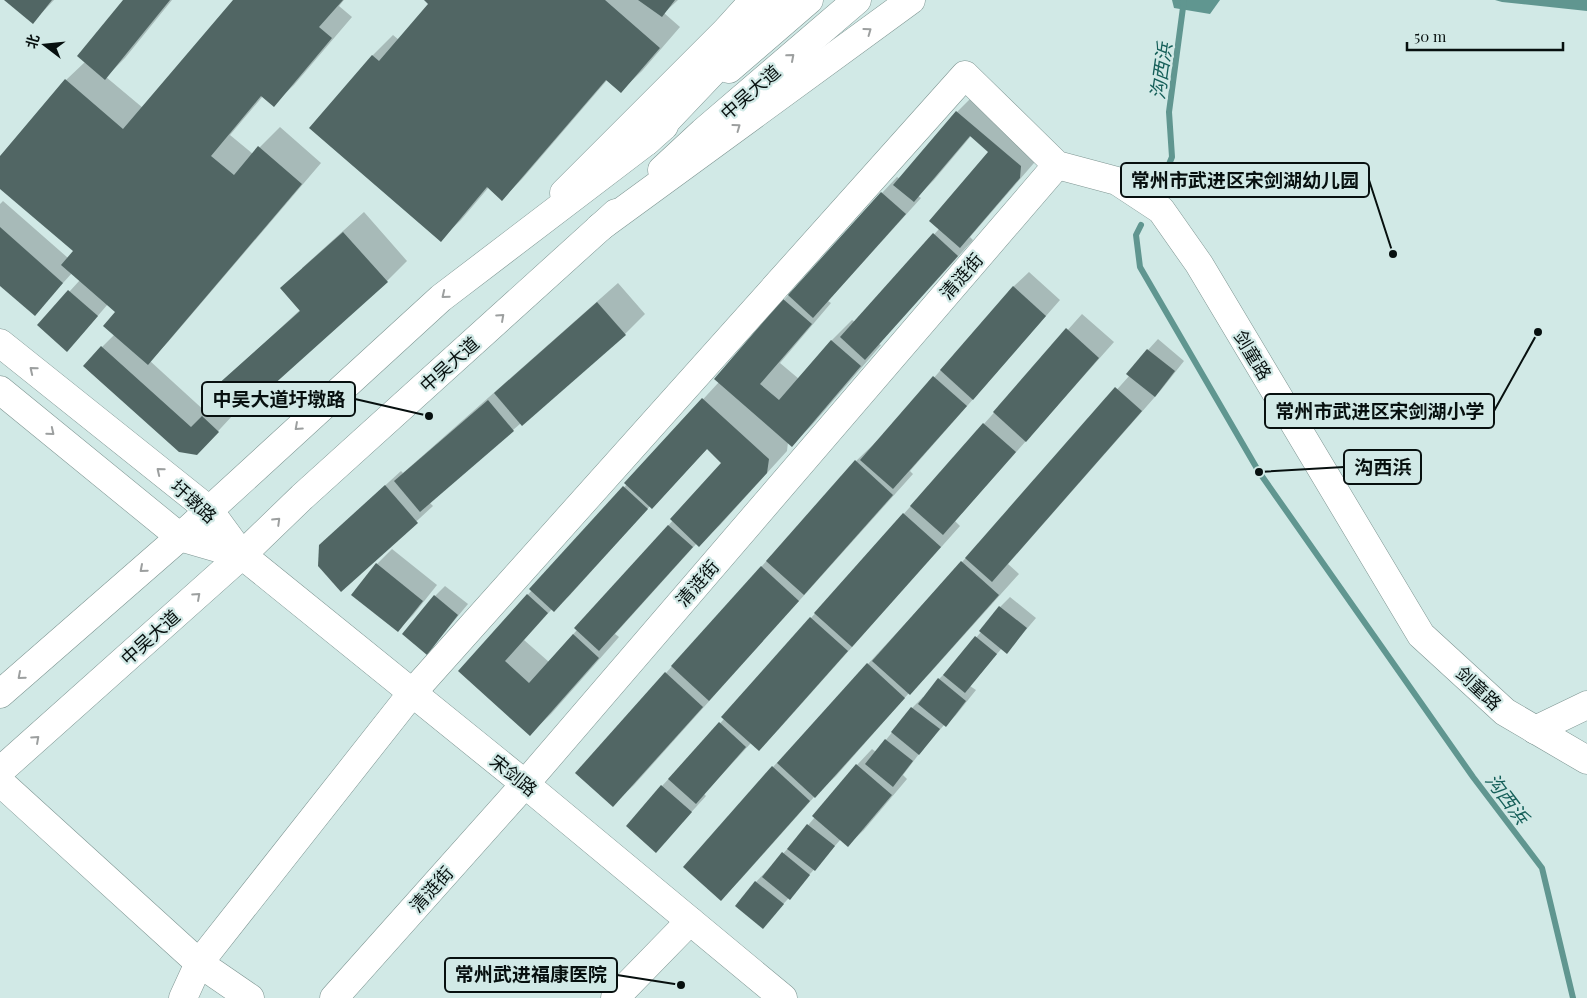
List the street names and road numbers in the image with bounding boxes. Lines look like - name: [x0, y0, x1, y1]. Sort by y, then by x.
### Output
- street label: 中吴大道: [715, 59, 785, 125]
- street label: 清涟街: [934, 248, 988, 304]
- street label: 剑童路: [1229, 326, 1277, 384]
- street label: 中吴大道: [414, 331, 484, 397]
- street label: 圩墩路: [166, 474, 222, 528]
- street label: 清涟街: [670, 555, 724, 611]
- street label: 中吴大道: [115, 604, 185, 670]
- street label: 剑童路: [1451, 661, 1507, 715]
- street label: 宋剑路: [485, 749, 543, 801]
- street label: 清涟街: [404, 861, 458, 917]

